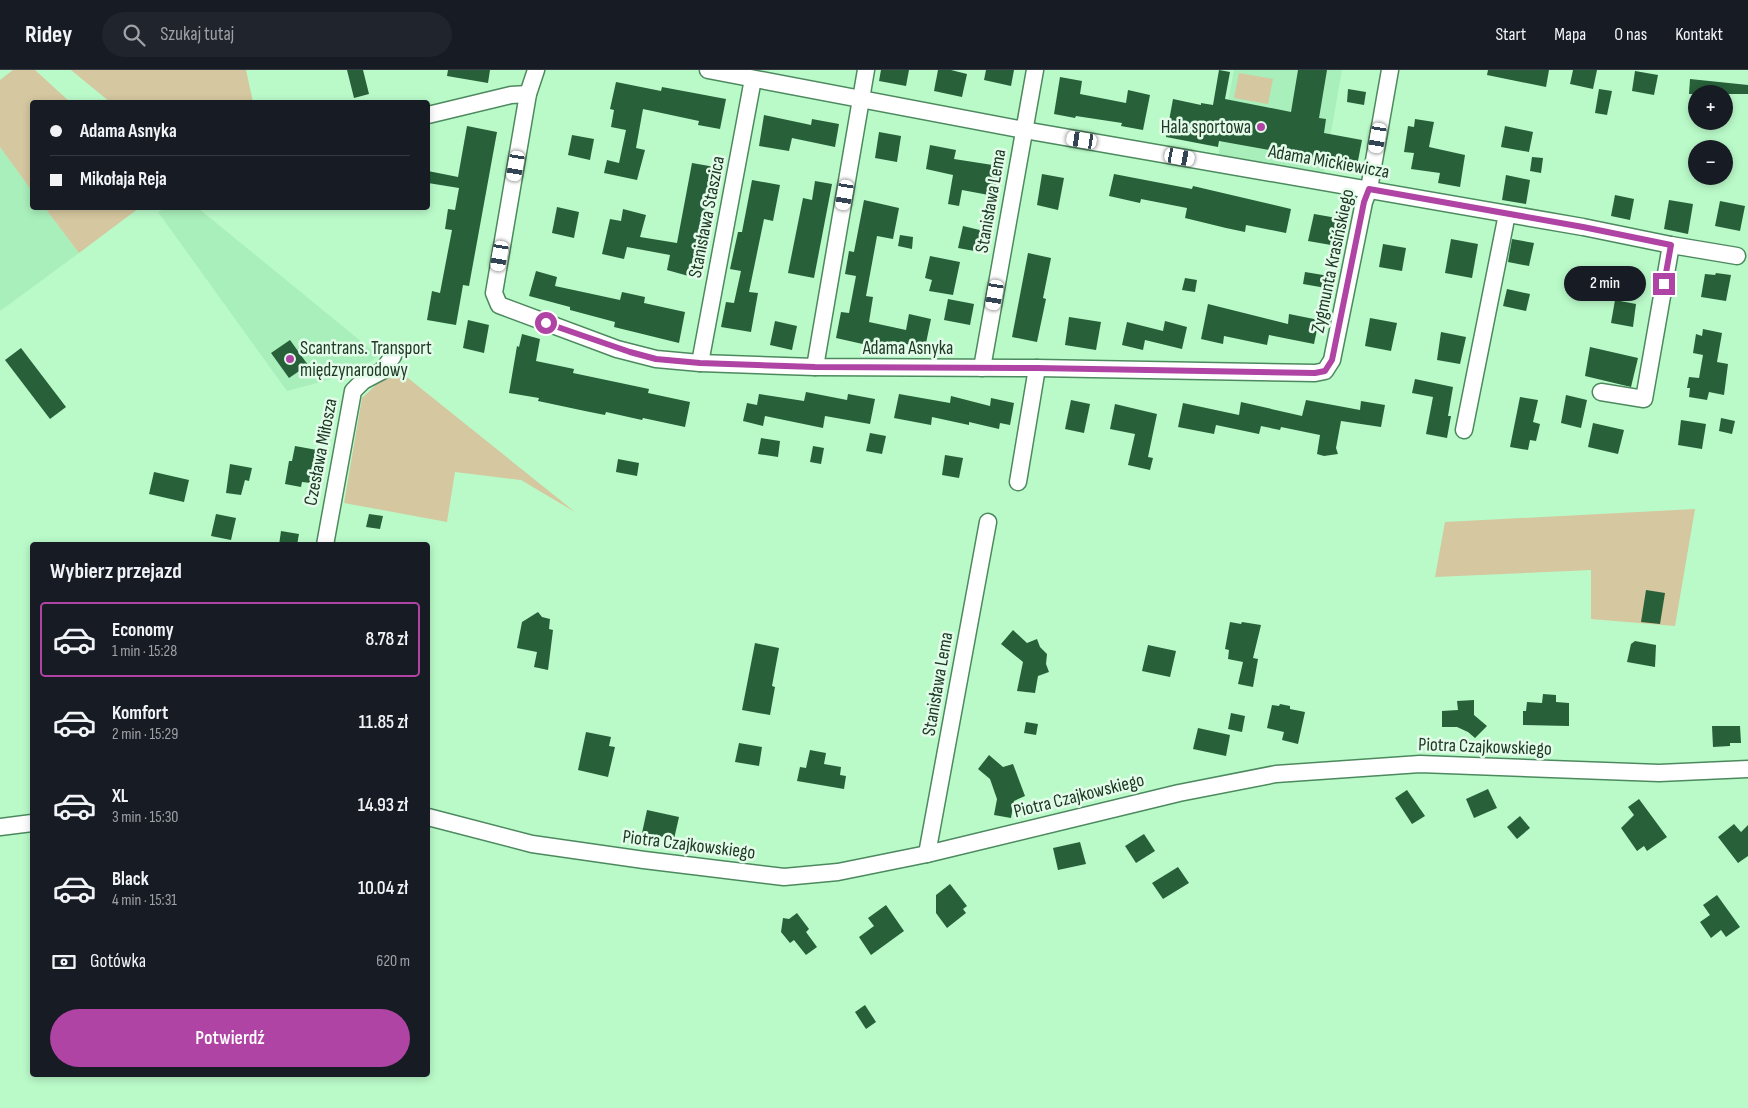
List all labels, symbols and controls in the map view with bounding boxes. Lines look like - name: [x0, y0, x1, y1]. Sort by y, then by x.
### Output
- search box: [102, 12, 452, 57]
- text: Ridey: [25, 20, 72, 49]
- icon: search: [120, 21, 148, 49]
- text: Szukaj tutaj: [160, 23, 234, 46]
- text: Start: [1495, 24, 1526, 45]
- text: Mapa: [1554, 24, 1586, 45]
- text: O nas: [1614, 24, 1647, 45]
- text: Kontakt: [1675, 24, 1723, 45]
- map controls: [1688, 85, 1733, 185]
- button: +: [1688, 85, 1733, 130]
- place label: Hala sportowa: [1161, 116, 1251, 139]
- text: Adama Asnyka: [80, 120, 177, 143]
- marker: Hala sportowa: [1255, 121, 1267, 133]
- car: [1368, 122, 1387, 154]
- car: [1066, 130, 1097, 150]
- street label: Adama Mickiewicza: [1266, 140, 1391, 184]
- button: −: [1688, 140, 1733, 185]
- street label: Stanisława Lema: [971, 147, 1011, 255]
- car: [1163, 147, 1196, 167]
- car: [506, 150, 525, 182]
- street label: Stanisława Staszica: [684, 154, 730, 280]
- text: Mikołaja Reja: [80, 168, 167, 191]
- car: [835, 179, 854, 211]
- street label: Zygmunta Krasińskiego: [1307, 187, 1359, 335]
- car: [490, 240, 509, 272]
- callout: 2 min: [1564, 266, 1646, 302]
- route end: [1653, 273, 1675, 295]
- text: 2 min: [1590, 274, 1620, 293]
- car: [985, 279, 1004, 311]
- route start: [535, 312, 557, 334]
- place label: Scantrans. Transport międzynarodowy: [300, 337, 432, 382]
- street label: Adama Asnyka: [862, 337, 953, 360]
- marker: Scantrans. Transport międzynarodowy: [284, 353, 296, 365]
- street label: Czesława Miłosza: [299, 396, 343, 508]
- text: Wybierz przejazd: [50, 558, 182, 585]
- icon: car: [52, 617, 97, 662]
- text: Economy: [112, 619, 174, 642]
- text: 8.78 zł: [366, 628, 408, 651]
- street label: Stanisława Lema: [918, 630, 958, 738]
- text: 1 min · 15:28: [112, 642, 177, 661]
- icon: car: [52, 700, 97, 745]
- text: Komfort: [112, 702, 168, 725]
- text: 11.85 zł: [359, 711, 408, 734]
- text: 2 min · 15:29: [112, 725, 178, 744]
- street label: Piotra Czajkowskiego: [1418, 733, 1552, 761]
- street label: Piotra Czajkowskiego: [1011, 769, 1147, 823]
- icon: car: [52, 783, 97, 828]
- text: XL: [112, 785, 128, 808]
- text: 14.93 zł: [358, 794, 408, 817]
- text: 3 min · 15:30: [112, 808, 179, 827]
- street label: Piotra Czajkowskiego: [621, 825, 757, 865]
- icon: car: [52, 866, 97, 911]
- text: Black: [112, 868, 149, 891]
- text: 10.04 zł: [358, 877, 408, 900]
- text: 4 min · 15:31: [112, 891, 177, 910]
- icon: cash: [50, 948, 78, 976]
- text: Gotówka: [90, 950, 146, 973]
- text: 620 m: [376, 952, 410, 971]
- button: Potwierdź: [50, 1009, 410, 1067]

